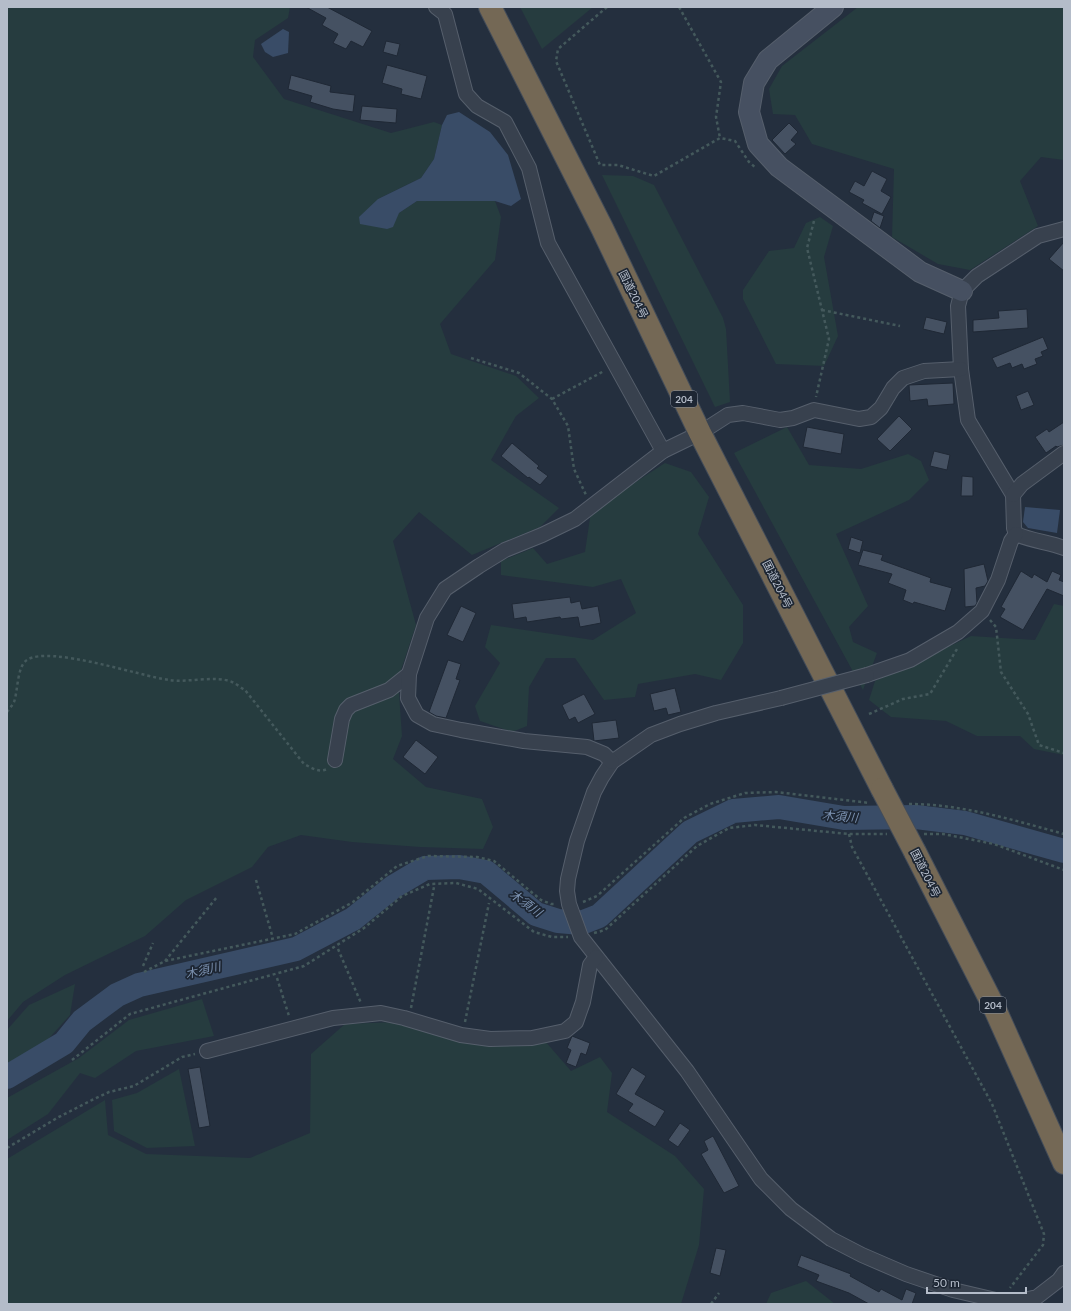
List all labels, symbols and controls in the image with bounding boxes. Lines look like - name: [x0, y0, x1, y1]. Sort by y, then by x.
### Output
- street label: 国道204号: [617, 268, 651, 320]
- road number: 204: [671, 391, 697, 407]
- street label: 国道204号: [760, 558, 796, 610]
- water label: 木須川: [821, 807, 861, 825]
- street label: 国道204号: [908, 847, 944, 899]
- water label: 木須川: [507, 886, 547, 921]
- water label: 木須川: [184, 958, 224, 981]
- road number: 204: [980, 997, 1006, 1013]
- scale bar: [927, 1269, 1026, 1295]
- text: 50 m: [933, 1275, 960, 1290]

